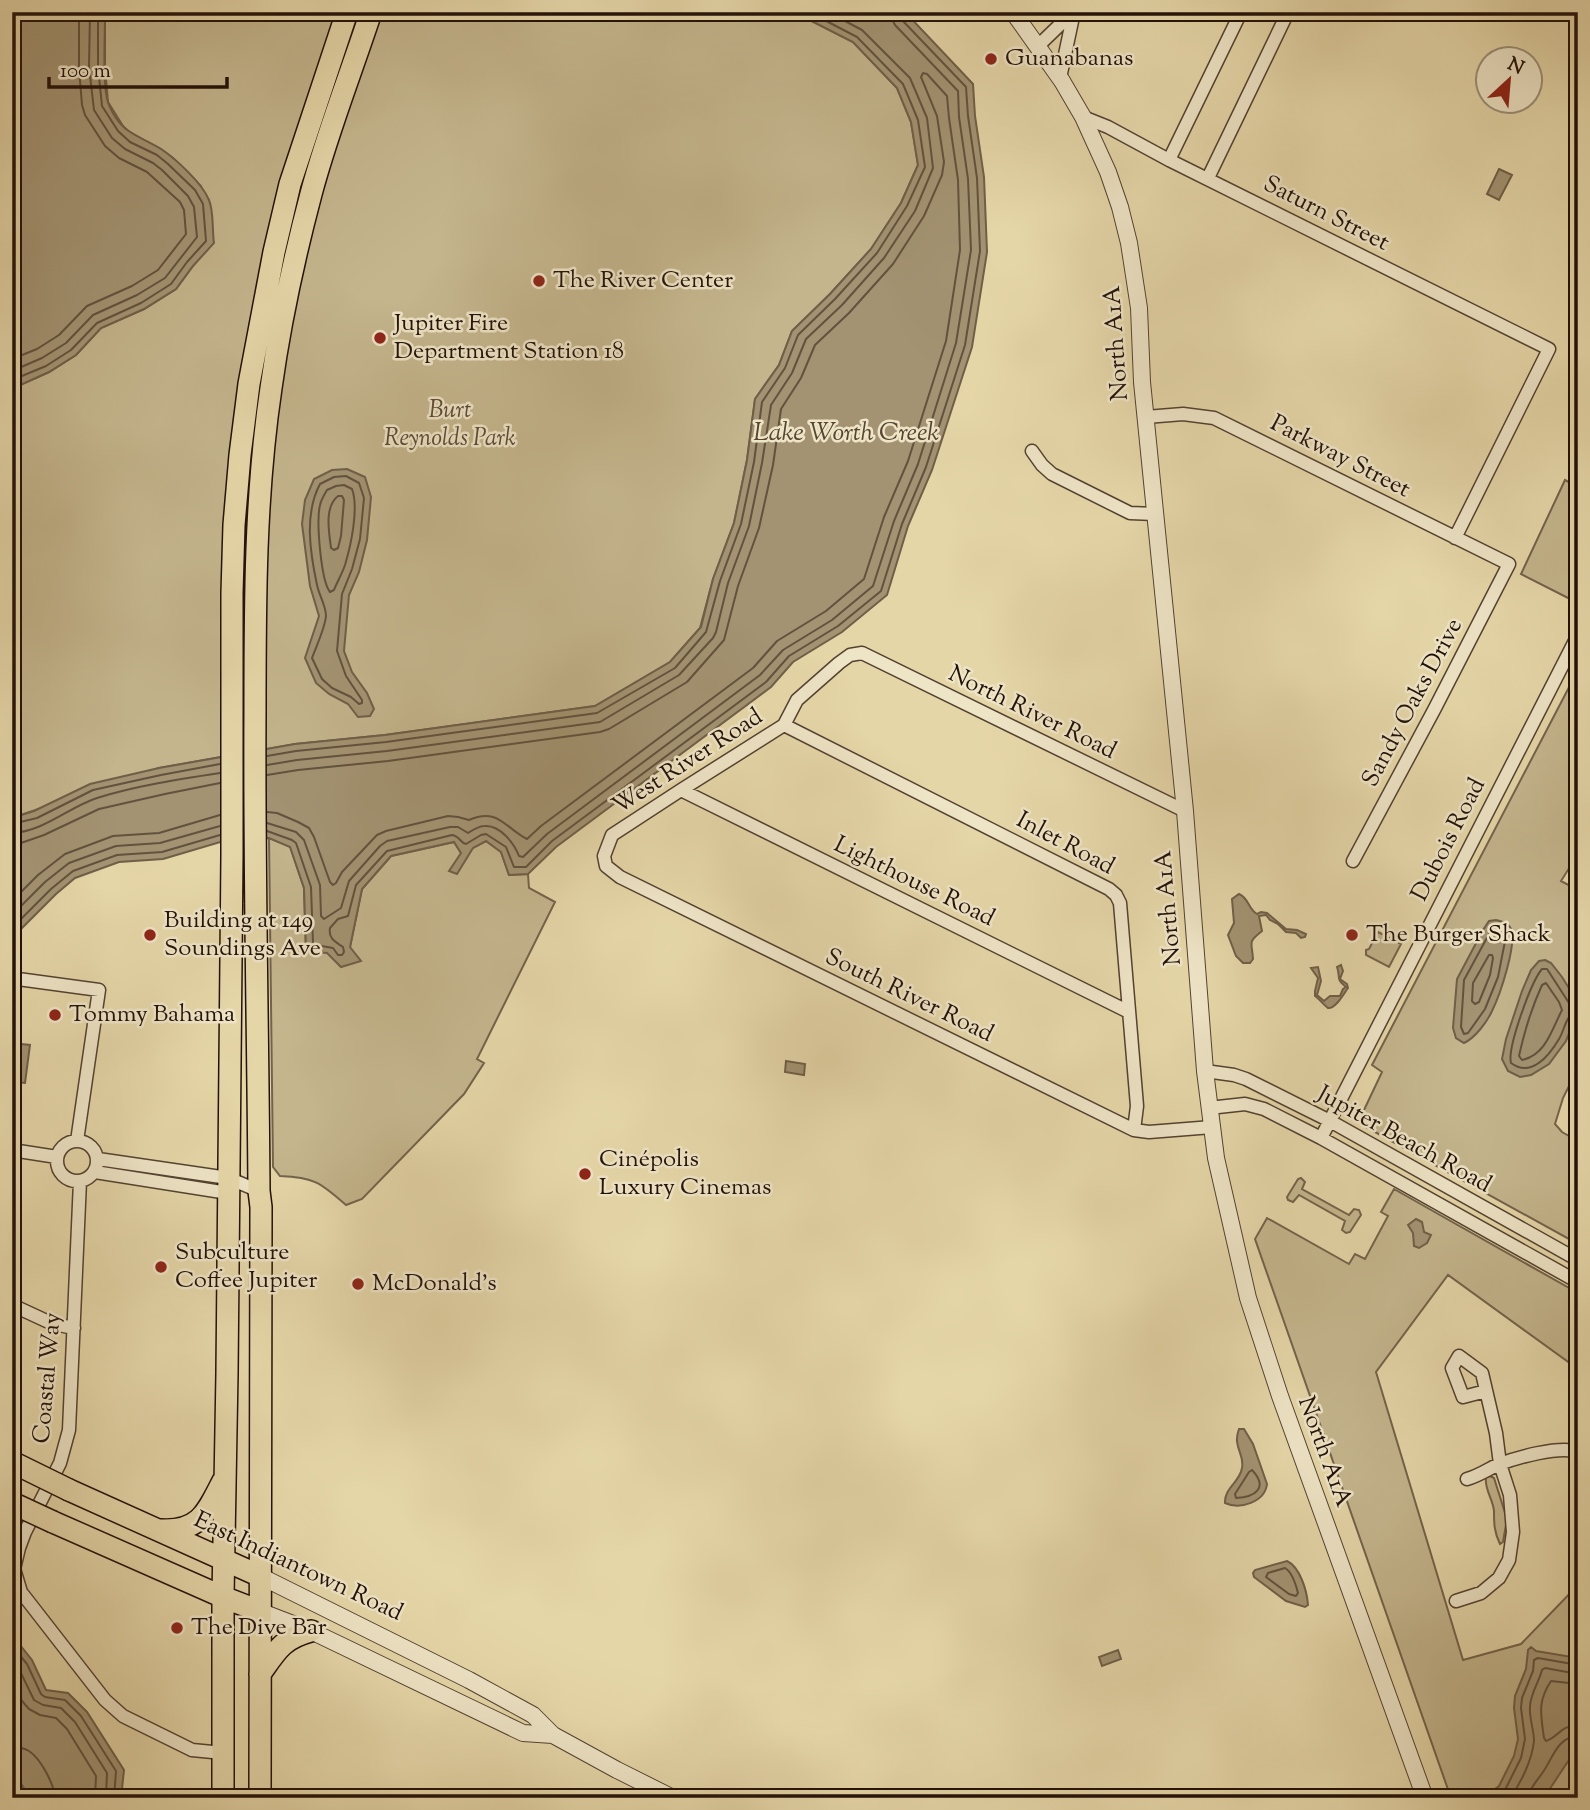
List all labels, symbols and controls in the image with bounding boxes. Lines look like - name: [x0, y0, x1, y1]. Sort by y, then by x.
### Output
- place label: Guanabanas: [1005, 42, 1133, 76]
- scale bar: [49, 46, 228, 90]
- north arrow: [1474, 46, 1544, 116]
- marker: Guanabanas: [983, 51, 999, 67]
- text: N: [1503, 52, 1528, 82]
- text: 100 m: [60, 57, 111, 87]
- street label: Saturn Street: [1257, 168, 1395, 260]
- place label: The River Center: [553, 264, 733, 298]
- marker: The River Center: [531, 273, 547, 289]
- street label: North A1A: [1096, 284, 1138, 402]
- place label: Jupiter Fire Department Station 18: [392, 307, 624, 369]
- marker: Jupiter Fire Department Station 18: [372, 330, 388, 346]
- park label: Burt Reynolds Park: [384, 394, 516, 456]
- street label: Parkway Street: [1264, 407, 1416, 507]
- water label: Lake Worth Creek: [753, 415, 939, 452]
- street label: Sandy Oaks Drive: [1354, 613, 1472, 793]
- street label: North River Road: [942, 658, 1122, 769]
- street label: West River Road: [606, 700, 770, 823]
- street label: Dubois Road: [1403, 772, 1495, 907]
- street label: Inlet Road: [1010, 804, 1121, 884]
- street label: Lighthouse Road: [828, 828, 1001, 936]
- street label: North A1A: [1147, 848, 1191, 967]
- place label: Building at 149 Soundings Ave: [164, 904, 321, 966]
- place label: The Burger Shack: [1366, 918, 1551, 952]
- marker: Building at 149 Soundings Ave: [142, 927, 158, 943]
- marker: The Burger Shack: [1344, 927, 1360, 943]
- street label: South River Road: [819, 940, 999, 1052]
- place label: Tommy Bahama: [69, 998, 235, 1032]
- marker: Tommy Bahama: [47, 1007, 63, 1023]
- street label: Jupiter Beach Road: [1309, 1077, 1498, 1202]
- place label: Cinépolis Luxury Cinemas: [599, 1143, 771, 1205]
- marker: Cinépolis Luxury Cinemas: [577, 1166, 593, 1182]
- place label: Subculture Coffee Jupiter: [175, 1236, 318, 1298]
- marker: Subculture Coffee Jupiter: [153, 1259, 169, 1275]
- place label: McDonald's: [372, 1267, 497, 1301]
- marker: McDonald's: [350, 1276, 366, 1292]
- street label: Coastal Way: [25, 1311, 71, 1445]
- street label: North A1A: [1288, 1392, 1360, 1513]
- street label: East Indiantown Road: [188, 1504, 409, 1631]
- place label: The Dive Bar: [191, 1611, 327, 1645]
- marker: The Dive Bar: [169, 1620, 185, 1636]

